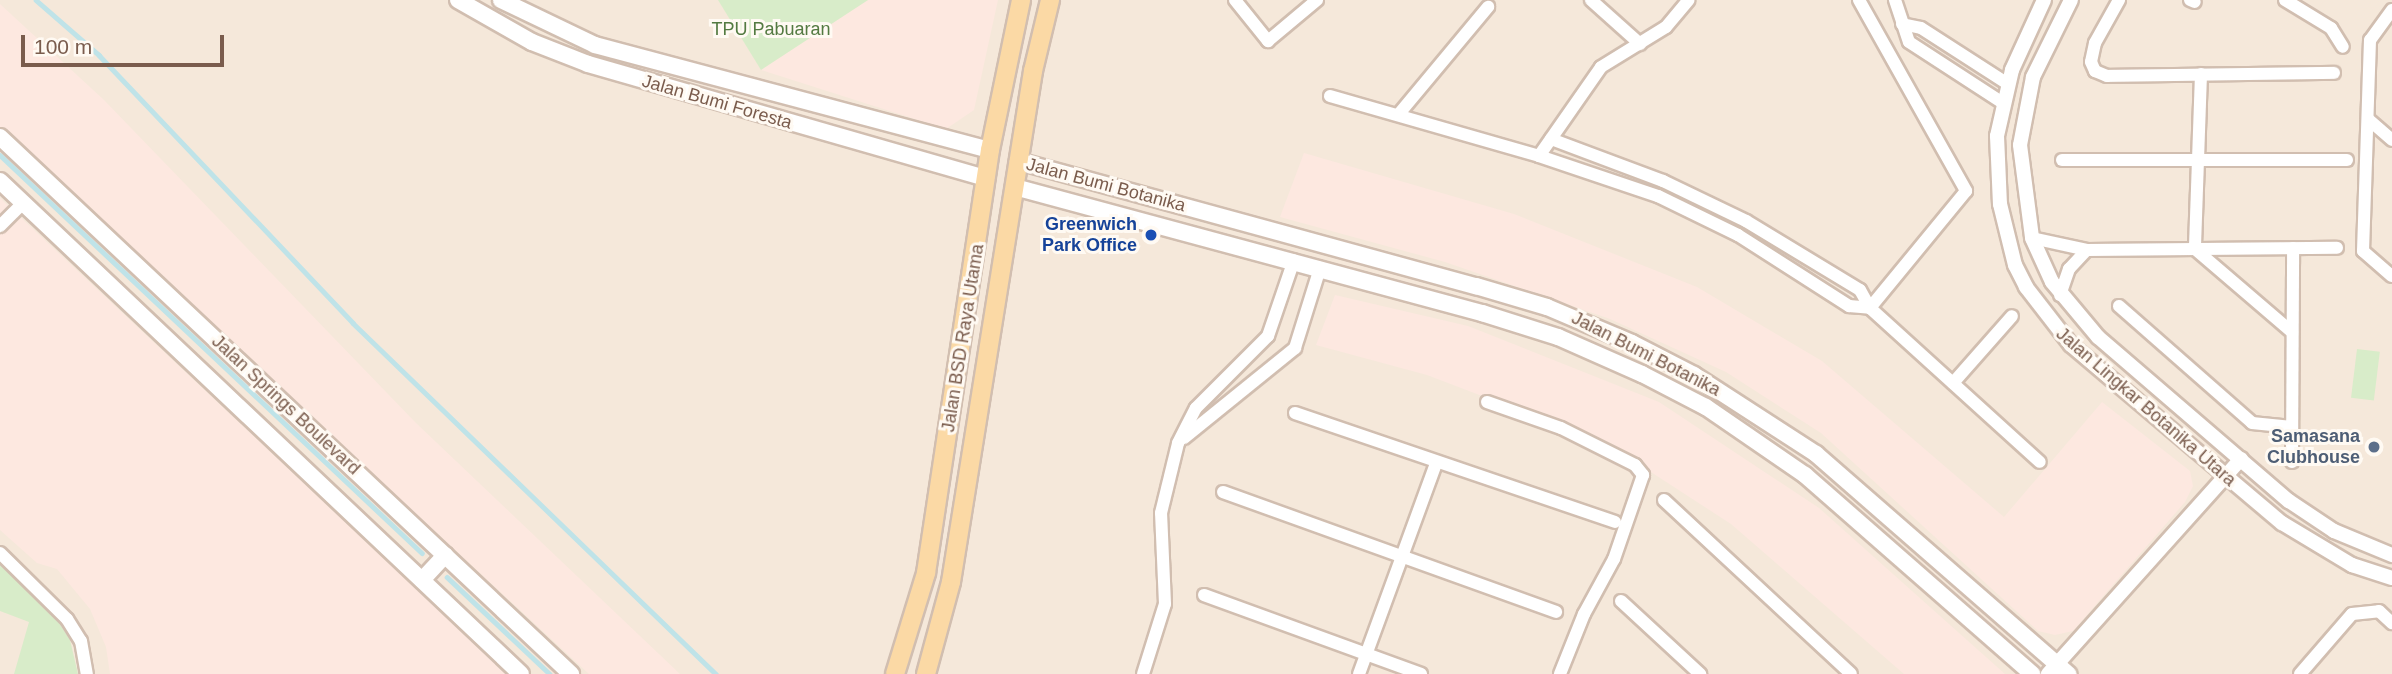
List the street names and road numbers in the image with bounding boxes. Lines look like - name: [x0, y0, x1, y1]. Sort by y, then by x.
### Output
- street label: Jalan Bumi Foresta: [639, 70, 795, 134]
- street label: Jalan Bumi Botanika: [1024, 153, 1188, 217]
- street label: Jalan BSD Raya Utama: [937, 242, 989, 434]
- street label: Jalan Bumi Botanika: [1568, 307, 1724, 401]
- street label: Jalan Lingkar Botanika Utara: [2052, 323, 2240, 491]
- street label: Jalan Springs Boulevard: [207, 331, 365, 479]

